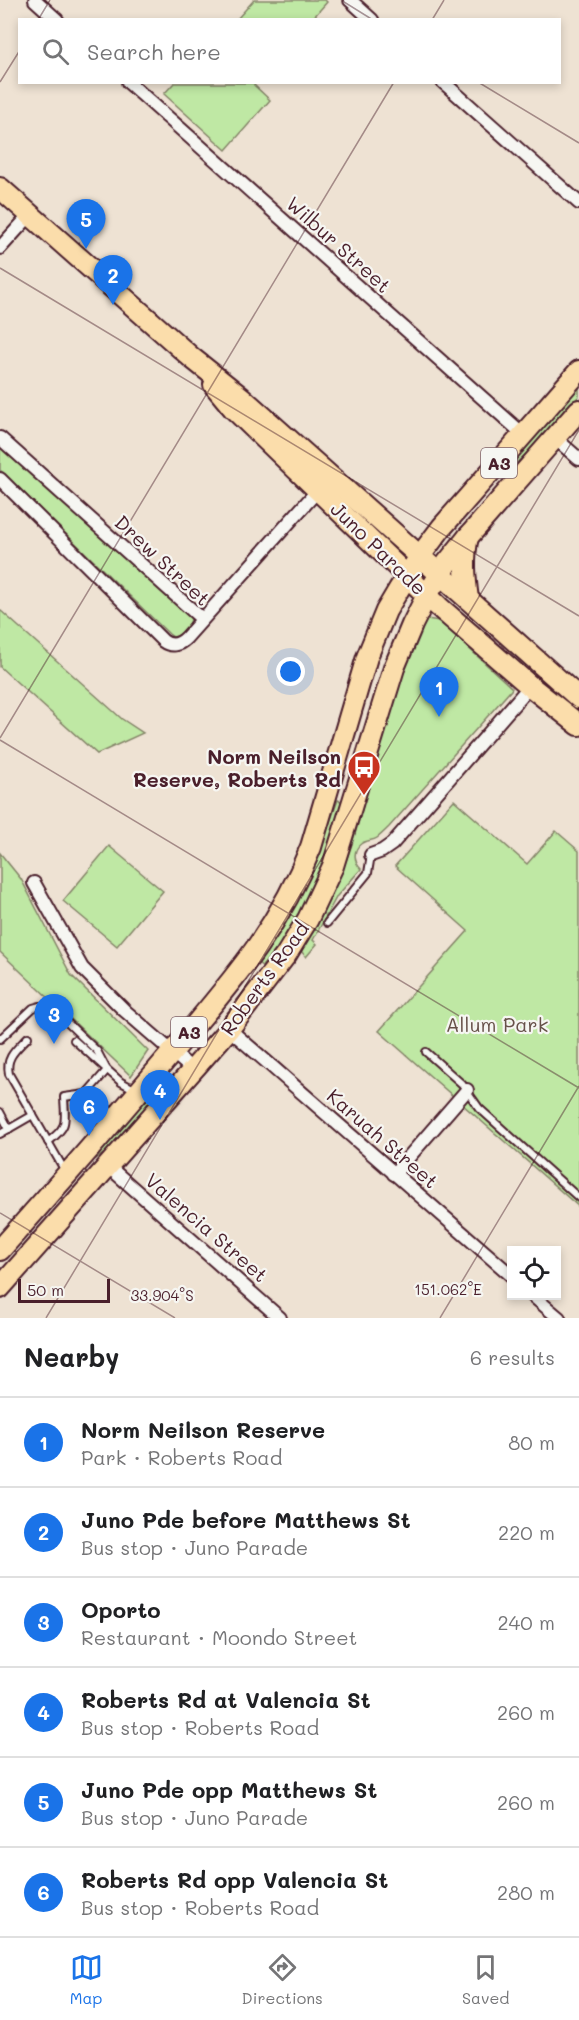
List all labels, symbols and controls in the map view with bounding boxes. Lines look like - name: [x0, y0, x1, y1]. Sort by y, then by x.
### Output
- search box: [18, 18, 561, 84]
- icon: search: [39, 35, 72, 68]
- text: Search here: [87, 37, 221, 66]
- street label: Wilbur Street: [281, 190, 397, 298]
- pin: 5: [66, 200, 106, 249]
- pin: 2: [94, 256, 132, 305]
- road number: A3: [481, 448, 517, 478]
- street label: Juno Parade: [326, 496, 432, 600]
- street label: Drew Street: [110, 509, 216, 611]
- your location: [276, 657, 305, 686]
- pin: 1: [420, 668, 458, 717]
- place label: Norm Neilson Reserve, Roberts Rd: [133, 743, 341, 792]
- bus stop icon: Norm Neilson Reserve, Roberts Rd: [346, 749, 382, 796]
- street label: Roberts Road: [214, 916, 314, 1040]
- pin: 3: [34, 994, 74, 1044]
- park label: Allum Park: [446, 1011, 548, 1037]
- road number: A3: [171, 1017, 207, 1047]
- pin: 4: [140, 1070, 180, 1120]
- street label: Karuah Street: [322, 1082, 444, 1194]
- pin: 6: [70, 1086, 109, 1136]
- street label: Valencia Street: [140, 1167, 274, 1287]
- map controls: [507, 1246, 561, 1300]
- button: locate: [507, 1246, 561, 1300]
- scale bar: [18, 1276, 110, 1304]
- text: 50 m: [27, 1279, 64, 1300]
- text: 151.062°E: [414, 1279, 482, 1299]
- text: 33.904°S: [130, 1285, 194, 1305]
- text: Nearby: [24, 1340, 119, 1374]
- text: 6 results: [470, 1344, 555, 1370]
- text: Norm Neilson Reserve: [81, 1415, 325, 1444]
- text: 1: [39, 1429, 48, 1455]
- text: 80 m: [508, 1429, 555, 1455]
- text: Park · Roberts Road: [81, 1444, 282, 1470]
- text: Juno Pde before Matthews St: [81, 1505, 411, 1534]
- text: 2: [38, 1519, 49, 1545]
- text: 220 m: [498, 1519, 555, 1545]
- text: Bus stop · Juno Parade: [81, 1534, 308, 1560]
- text: Oporto: [81, 1595, 161, 1624]
- text: 3: [38, 1609, 50, 1635]
- text: 240 m: [497, 1609, 555, 1635]
- text: Restaurant · Moondo Street: [81, 1624, 357, 1650]
- text: Roberts Rd at Valencia St: [81, 1685, 371, 1714]
- text: 4: [37, 1699, 50, 1725]
- text: 260 m: [497, 1699, 555, 1725]
- text: Bus stop · Roberts Road: [81, 1714, 319, 1740]
- text: Juno Pde opp Matthews St: [81, 1775, 377, 1804]
- text: 5: [38, 1789, 49, 1815]
- text: 260 m: [497, 1789, 555, 1815]
- text: Bus stop · Juno Parade: [81, 1804, 308, 1830]
- text: Roberts Rd opp Valencia St: [81, 1865, 388, 1894]
- text: 6: [37, 1879, 50, 1905]
- text: 280 m: [497, 1879, 555, 1905]
- text: Bus stop · Roberts Road: [81, 1894, 319, 1920]
- tab: Map: [70, 1951, 103, 2008]
- tab: Directions: [242, 1951, 323, 2008]
- tab: Saved: [462, 1951, 509, 2008]

